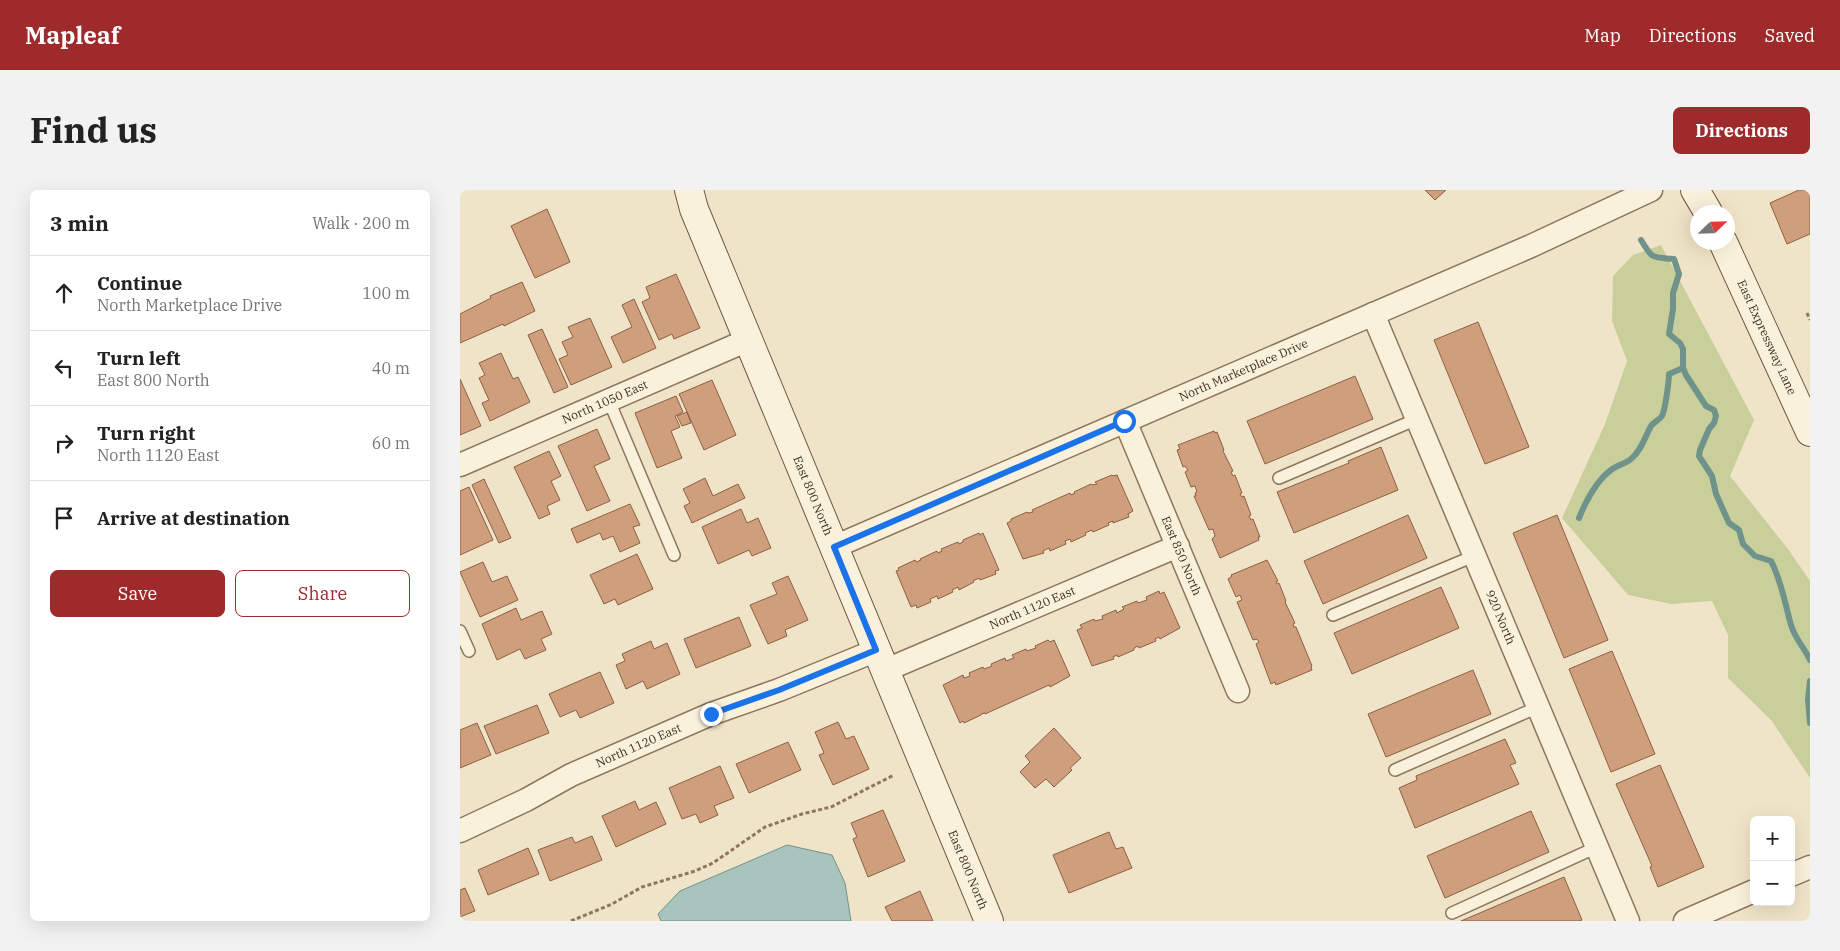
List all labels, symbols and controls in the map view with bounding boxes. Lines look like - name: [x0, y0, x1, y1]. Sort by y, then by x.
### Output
- text: Mapleaf: [25, 19, 120, 51]
- text: Map: [1584, 24, 1621, 47]
- text: Directions: [1649, 24, 1737, 47]
- text: Saved: [1765, 24, 1815, 47]
- text: Find us: [30, 107, 157, 153]
- button: Directions: [1673, 107, 1810, 154]
- north arrow: [1690, 205, 1735, 250]
- text: 3 min: [50, 209, 109, 237]
- text: Walk · 200 m: [312, 213, 410, 233]
- text: Continue: [97, 271, 182, 295]
- street label: East Expressway Lane: [1734, 277, 1800, 397]
- icon: ahead: [50, 279, 78, 307]
- text: 100 m: [362, 283, 410, 303]
- text: North Marketplace Drive: [97, 295, 282, 315]
- street label: North Marketplace Drive: [1176, 335, 1310, 404]
- text: Turn left: [97, 346, 180, 370]
- icon: left: [50, 354, 78, 382]
- text: 40 m: [372, 358, 410, 378]
- text: East 800 North: [97, 370, 210, 390]
- street label: North 1050 East: [560, 376, 650, 427]
- route start: [1113, 410, 1136, 433]
- text: Turn right: [97, 421, 195, 445]
- icon: right: [50, 429, 78, 457]
- text: 60 m: [372, 433, 410, 453]
- text: North 1120 East: [97, 445, 219, 465]
- street label: East 800 North: [790, 454, 837, 538]
- icon: arrive: [50, 504, 78, 532]
- text: Arrive at destination: [97, 506, 290, 530]
- street label: East 850 North: [1159, 514, 1205, 598]
- button: Save: [50, 570, 225, 617]
- button: Share: [235, 570, 410, 617]
- street label: North 1120 East: [987, 583, 1077, 632]
- street label: 920 North: [1483, 588, 1519, 647]
- route end: [700, 703, 723, 726]
- street label: North 1120 East: [593, 720, 683, 770]
- map controls: [1750, 816, 1795, 906]
- button: +: [1750, 816, 1795, 861]
- street label: East 800 North: [945, 828, 992, 912]
- button: −: [1750, 861, 1795, 906]

